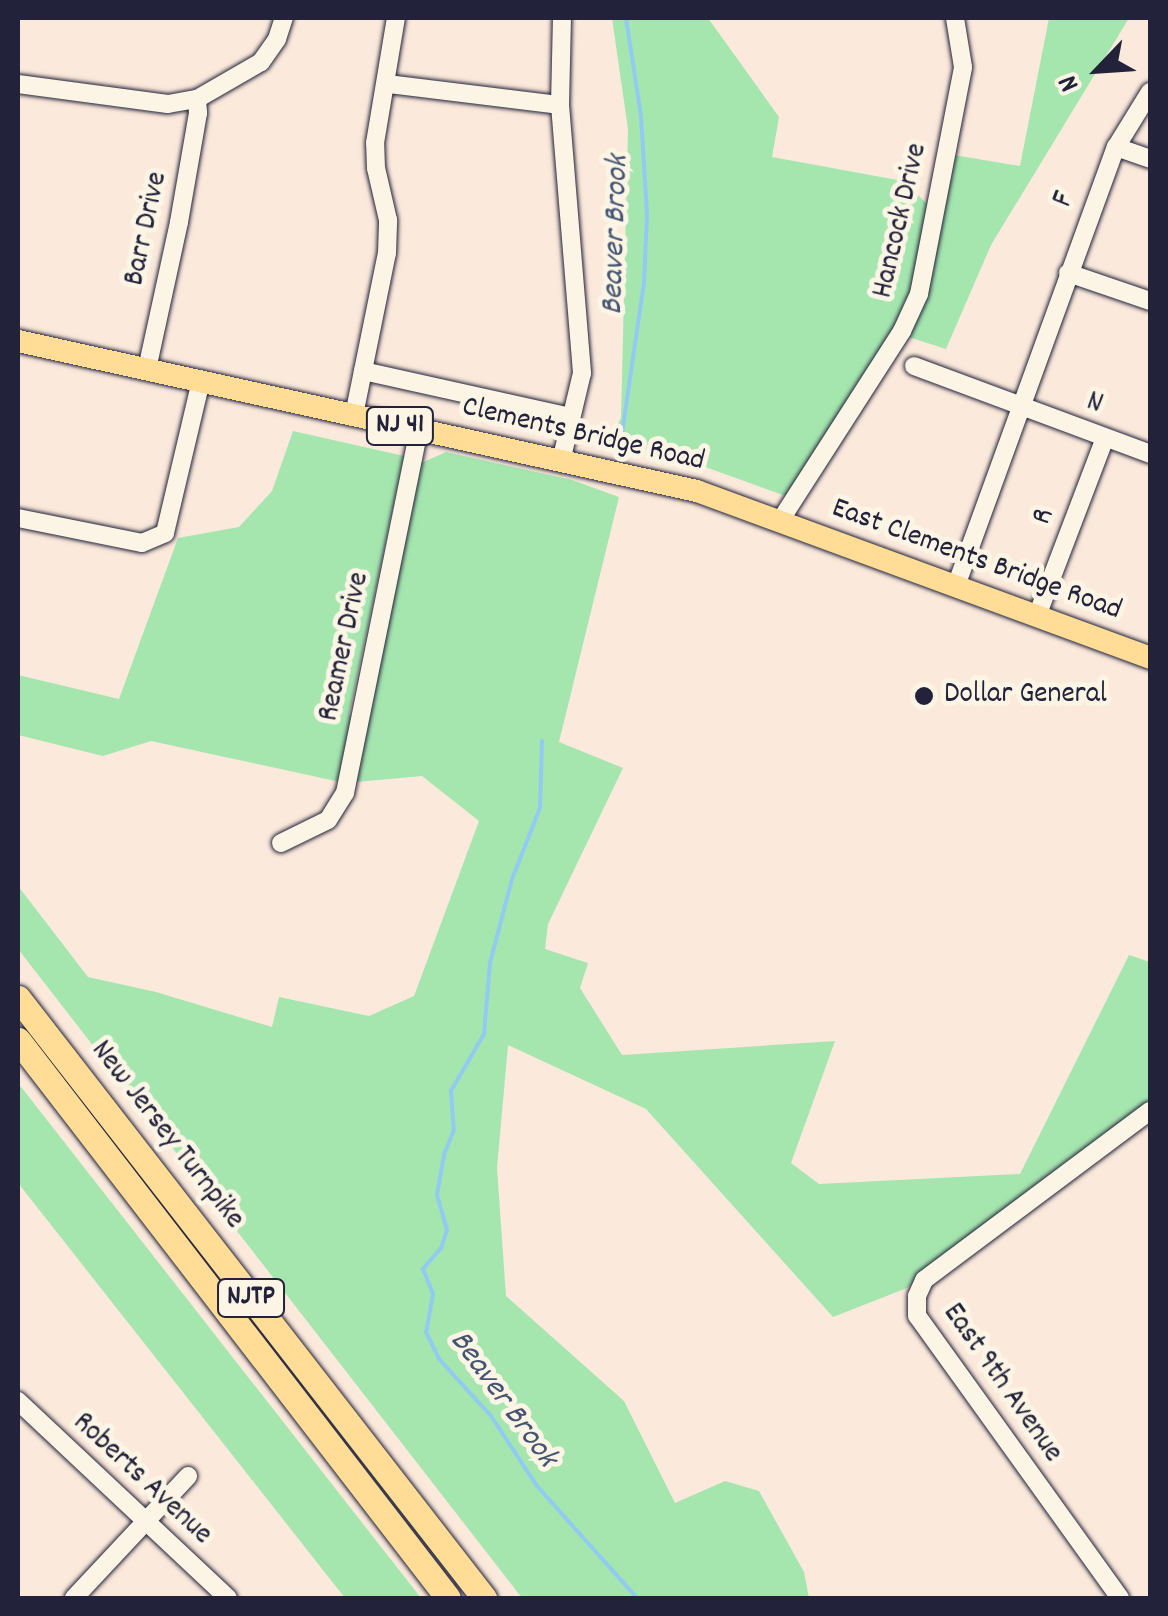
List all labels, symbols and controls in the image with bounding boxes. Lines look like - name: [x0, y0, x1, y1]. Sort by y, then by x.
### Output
- north arrow: [1048, 20, 1148, 120]
- text: N: [1050, 68, 1092, 97]
- street label: Hancock Drive: [867, 140, 937, 302]
- water label: Beaver Brook: [595, 155, 639, 315]
- street label: Barr Drive: [118, 169, 178, 289]
- street label: F: [1047, 187, 1085, 213]
- street label: N: [1081, 386, 1107, 424]
- street label: Clements Bridge Road: [458, 391, 708, 481]
- road number: NJ 41: [365, 403, 435, 449]
- street label: East Clements Bridge Road: [826, 492, 1126, 630]
- street label: R: [1026, 504, 1064, 530]
- street label: Reamer Drive: [313, 569, 379, 725]
- place label: Dollar General: [944, 678, 1107, 714]
- marker: Dollar General: [913, 685, 935, 707]
- street label: New Jersey Turnpike: [81, 1035, 251, 1237]
- road number: NJTP: [216, 1275, 286, 1321]
- street label: East 9th Avenue: [933, 1298, 1069, 1470]
- water label: Beaver Brook: [440, 1324, 564, 1476]
- street label: Roberts Avenue: [64, 1406, 218, 1554]

